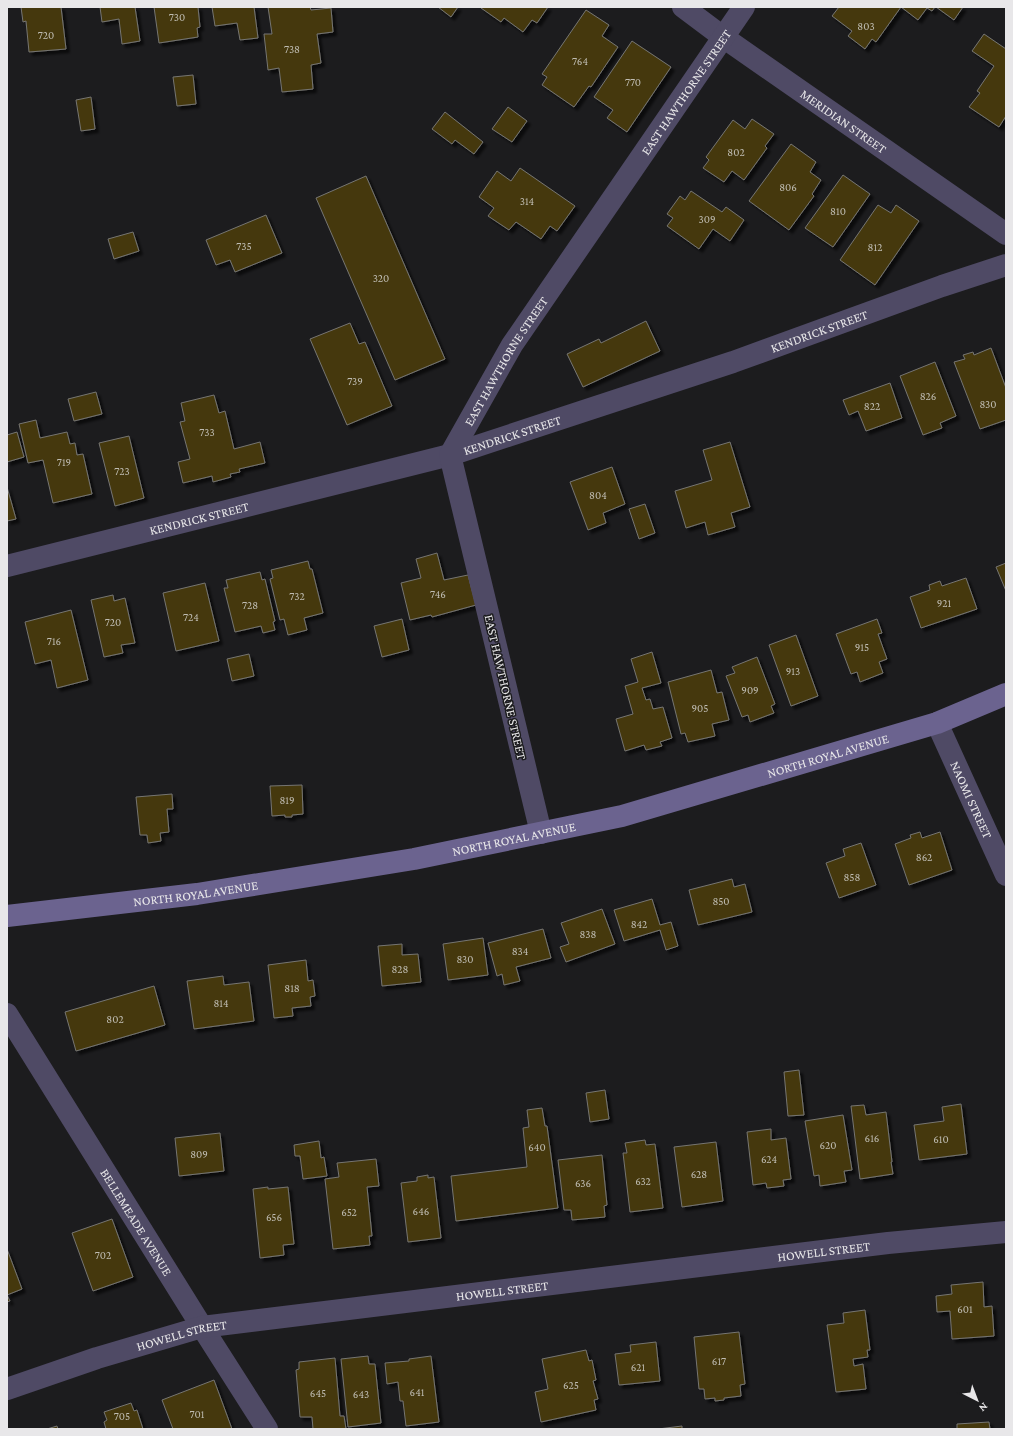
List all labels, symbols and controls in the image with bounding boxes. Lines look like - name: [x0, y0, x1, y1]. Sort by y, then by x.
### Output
- house number: 730: [169, 11, 185, 23]
- house number: 803: [857, 20, 875, 32]
- street label: EAST HAWTHORNE STREET: [638, 27, 734, 158]
- house number: 720: [38, 29, 54, 41]
- house number: 738: [284, 43, 300, 55]
- house number: 764: [572, 55, 588, 67]
- house number: 770: [625, 76, 641, 88]
- street label: MERIDIAN STREET: [797, 86, 889, 157]
- house number: 802: [727, 146, 745, 158]
- house number: 806: [779, 181, 797, 193]
- house number: 314: [520, 195, 535, 207]
- house number: 810: [830, 205, 846, 217]
- house number: 309: [698, 213, 716, 225]
- house number: 735: [236, 240, 252, 252]
- house number: 812: [868, 241, 882, 253]
- house number: 320: [373, 272, 389, 284]
- street label: EAST HAWTHORNE STREET: [461, 294, 551, 429]
- street label: KENDRICK STREET: [769, 307, 870, 356]
- house number: 739: [347, 375, 363, 387]
- house number: 826: [920, 390, 936, 402]
- house number: 830: [979, 398, 997, 410]
- house number: 822: [864, 400, 880, 412]
- street label: KENDRICK STREET: [461, 412, 563, 458]
- house number: 733: [199, 426, 215, 438]
- house number: 719: [57, 456, 71, 468]
- house number: 723: [114, 465, 130, 477]
- house number: 804: [589, 489, 607, 501]
- street label: KENDRICK STREET: [148, 499, 250, 538]
- house number: 746: [430, 588, 446, 600]
- house number: 732: [289, 590, 305, 602]
- house number: 921: [937, 597, 952, 609]
- house number: 728: [242, 599, 258, 611]
- house number: 724: [183, 611, 199, 623]
- street label: EAST HAWTHORNE STREET: [481, 613, 530, 761]
- house number: 720: [105, 616, 121, 628]
- house number: 716: [47, 635, 61, 647]
- house number: 915: [855, 641, 869, 653]
- house number: 913: [786, 665, 800, 677]
- house number: 909: [741, 684, 759, 696]
- house number: 905: [692, 702, 709, 714]
- street label: NORTH ROYAL AVENUE: [765, 731, 890, 781]
- street label: NAOMI STREET: [947, 759, 995, 841]
- house number: 819: [279, 794, 295, 806]
- street label: NORTH ROYAL AVENUE: [451, 819, 577, 859]
- house number: 862: [916, 851, 932, 863]
- house number: 858: [844, 871, 861, 883]
- street label: NORTH ROYAL AVENUE: [132, 877, 259, 909]
- house number: 850: [712, 895, 730, 907]
- house number: 842: [631, 918, 647, 930]
- house number: 838: [580, 928, 596, 940]
- house number: 834: [512, 945, 529, 957]
- house number: 830: [456, 953, 474, 965]
- house number: 828: [391, 963, 409, 975]
- house number: 818: [284, 982, 300, 994]
- house number: 814: [213, 997, 229, 1009]
- house number: 802: [106, 1013, 124, 1025]
- house number: 616: [865, 1132, 879, 1144]
- house number: 610: [933, 1133, 949, 1145]
- house number: 620: [820, 1139, 836, 1151]
- house number: 640: [528, 1141, 546, 1153]
- house number: 809: [190, 1148, 208, 1160]
- house number: 624: [761, 1153, 777, 1165]
- street label: BELLEMEADE AVENUE: [97, 1166, 175, 1279]
- house number: 628: [691, 1168, 707, 1180]
- house number: 632: [635, 1175, 651, 1187]
- house number: 636: [575, 1177, 591, 1189]
- house number: 646: [413, 1205, 429, 1217]
- house number: 652: [341, 1206, 357, 1218]
- house number: 656: [266, 1211, 282, 1223]
- street label: HOWELL STREET: [777, 1238, 871, 1264]
- house number: 702: [95, 1249, 111, 1261]
- street label: HOWELL STREET: [455, 1278, 549, 1304]
- house number: 601: [957, 1303, 973, 1315]
- street label: HOWELL STREET: [135, 1317, 228, 1354]
- house number: 617: [712, 1355, 726, 1367]
- house number: 621: [631, 1361, 645, 1373]
- house number: 625: [563, 1379, 579, 1391]
- north arrow: [957, 1380, 997, 1420]
- house number: 641: [410, 1386, 425, 1398]
- house number: 645: [310, 1387, 326, 1399]
- house number: 643: [353, 1388, 369, 1400]
- text: N: [977, 1400, 990, 1415]
- house number: 701: [190, 1408, 205, 1420]
- house number: 705: [114, 1410, 130, 1422]

